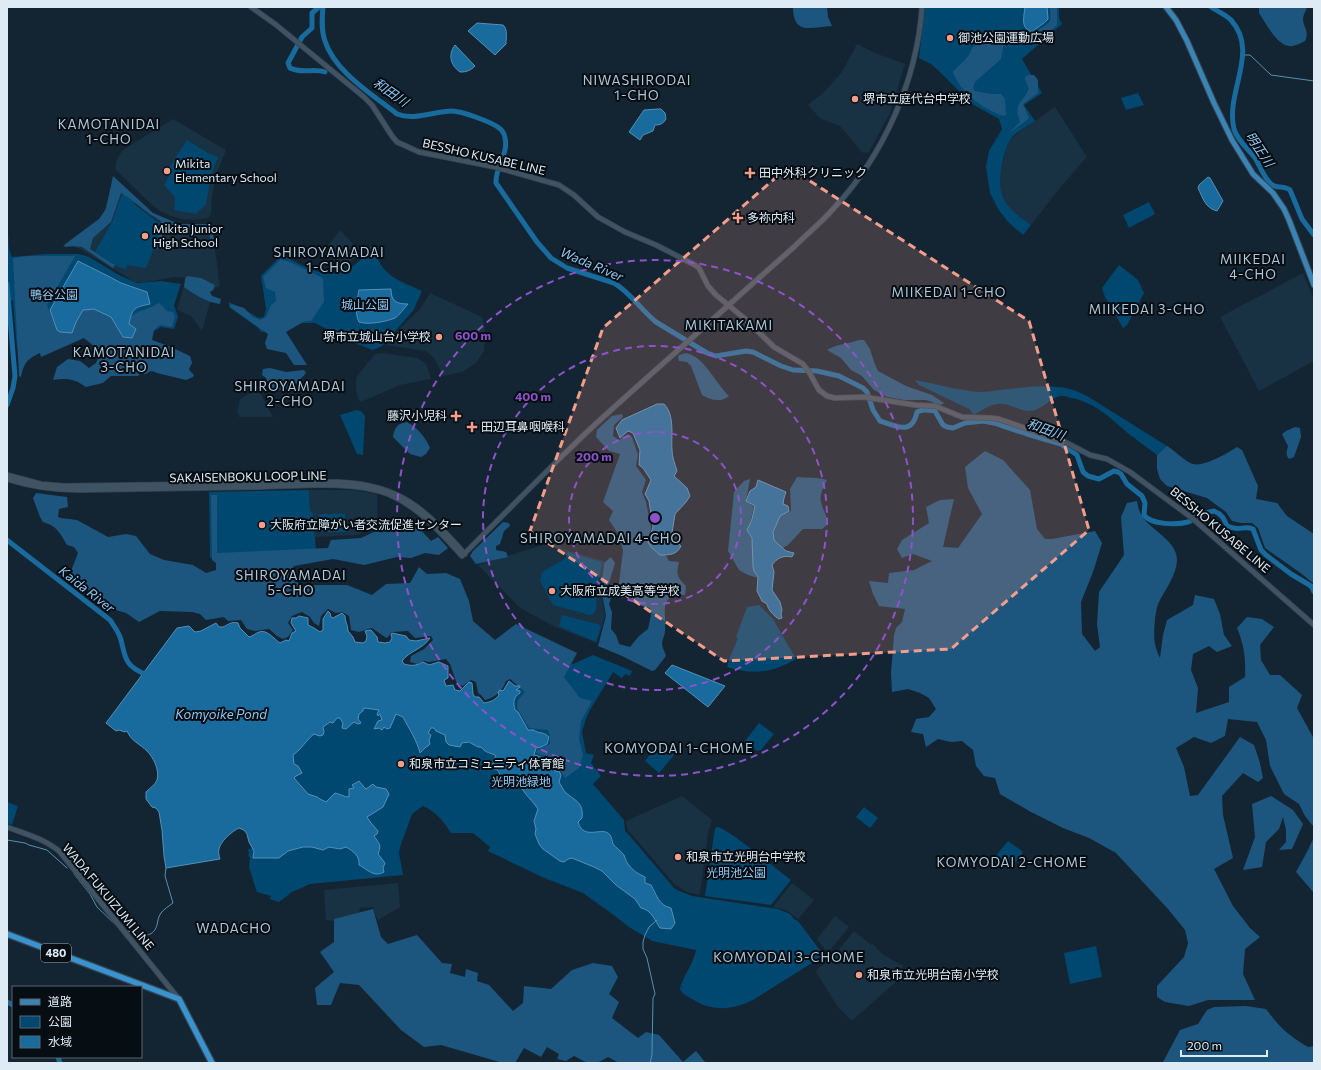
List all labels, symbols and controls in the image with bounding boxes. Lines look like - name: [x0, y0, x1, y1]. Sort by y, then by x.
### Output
- place label: 御池公園運動広場: [958, 30, 1054, 44]
- marker: 御池公園運動広場: [945, 33, 955, 43]
- district label: NIWASHIRODAI 1-CHO: [583, 72, 691, 103]
- water label: 和田川: [370, 74, 413, 111]
- place label: 堺市立庭代台中学校: [863, 91, 971, 105]
- marker: 堺市立庭代台中学校: [850, 94, 860, 104]
- district label: KAMOTANIDAI 1-CHO: [58, 116, 160, 147]
- water label: 明正川: [1242, 128, 1279, 171]
- street label: BESSHO KUSABE LINE: [421, 135, 547, 177]
- place label: Mikita Elementary School: [175, 156, 277, 184]
- place label: 田中外科クリニック: [759, 165, 867, 179]
- marker: Mikita Elementary School: [162, 166, 172, 176]
- marker: 田中外科クリニック: [744, 167, 756, 179]
- place label: 多祢内科: [747, 210, 795, 224]
- marker: 多祢内科: [732, 212, 744, 224]
- place label: Mikita Junior High School: [153, 221, 223, 249]
- marker: Mikita Junior High School: [140, 231, 150, 241]
- district label: SHIROYAMADAI 1-CHO: [273, 244, 385, 275]
- water label: Wada River: [558, 244, 627, 285]
- district label: MIIKEDAI 4-CHO: [1220, 251, 1286, 282]
- district label: MIIKEDAI 1-CHO: [892, 284, 1006, 300]
- park label: 鴨谷公園: [30, 287, 78, 301]
- park label: 城山公園: [341, 297, 389, 311]
- district label: MIIKEDAI 3-CHO: [1089, 301, 1205, 317]
- district label: MIKITAKAMI: [685, 317, 773, 333]
- text: 600 m: [455, 328, 491, 342]
- place label: 堺市立城山台小学校: [323, 329, 431, 343]
- marker: 堺市立城山台小学校: [434, 332, 444, 342]
- district label: KAMOTANIDAI 3-CHO: [73, 344, 175, 375]
- district label: SHIROYAMADAI 2-CHO: [234, 378, 346, 409]
- text: 400 m: [515, 389, 551, 403]
- place label: 藤沢小児科: [387, 408, 447, 422]
- marker: 藤沢小児科: [450, 410, 462, 422]
- water label: 和田川: [1025, 415, 1069, 444]
- place label: 田辺耳鼻咽喉科: [481, 419, 565, 433]
- marker: 田辺耳鼻咽喉科: [466, 421, 478, 433]
- text: 200 m: [576, 449, 612, 463]
- street label: SAKAISENBOKU LOOP LINE: [169, 468, 327, 484]
- street label: BESSHO KUSABE LINE: [1168, 483, 1273, 575]
- centre of rings: [648, 511, 662, 525]
- place label: 大阪府立障がい者交流促進センター: [270, 517, 462, 531]
- marker: 大阪府立障がい者交流促進センター: [257, 520, 267, 530]
- district label: SHIROYAMADAI 4-CHO: [520, 530, 682, 546]
- water label: Kaida River: [56, 562, 119, 616]
- district label: SHIROYAMADAI 5-CHO: [235, 567, 347, 598]
- place label: 大阪府立成美高等学校: [560, 583, 680, 597]
- marker: 大阪府立成美高等学校: [547, 586, 557, 596]
- water label: Komyoike Pond: [175, 706, 267, 722]
- district label: KOMYODAI 1-CHOME: [604, 740, 754, 756]
- place label: 和泉市立コミュニティ体育館: [409, 756, 564, 770]
- marker: 和泉市立コミュニティ体育館: [396, 759, 406, 769]
- park label: 光明池緑地: [491, 774, 551, 788]
- street label: WADA FUKUIZUMI LINE: [60, 840, 157, 952]
- place label: 和泉市立光明台中学校: [686, 849, 806, 863]
- marker: 和泉市立光明台中学校: [673, 852, 683, 862]
- district label: KOMYODAI 2-CHOME: [936, 854, 1088, 870]
- park label: 光明池公園: [706, 865, 766, 879]
- district label: WADACHO: [196, 920, 272, 936]
- road number: 480: [41, 944, 71, 962]
- district label: KOMYODAI 3-CHOME: [713, 949, 865, 965]
- place label: 和泉市立光明台南小学校: [867, 967, 999, 981]
- marker: 和泉市立光明台南小学校: [854, 970, 864, 980]
- legend: [12, 986, 142, 1058]
- text: 道路: [48, 994, 72, 1008]
- text: 公園: [48, 1014, 72, 1028]
- scale bar: [1181, 1032, 1267, 1058]
- text: 水域: [48, 1034, 72, 1048]
- text: 200 m: [1187, 1038, 1222, 1052]

